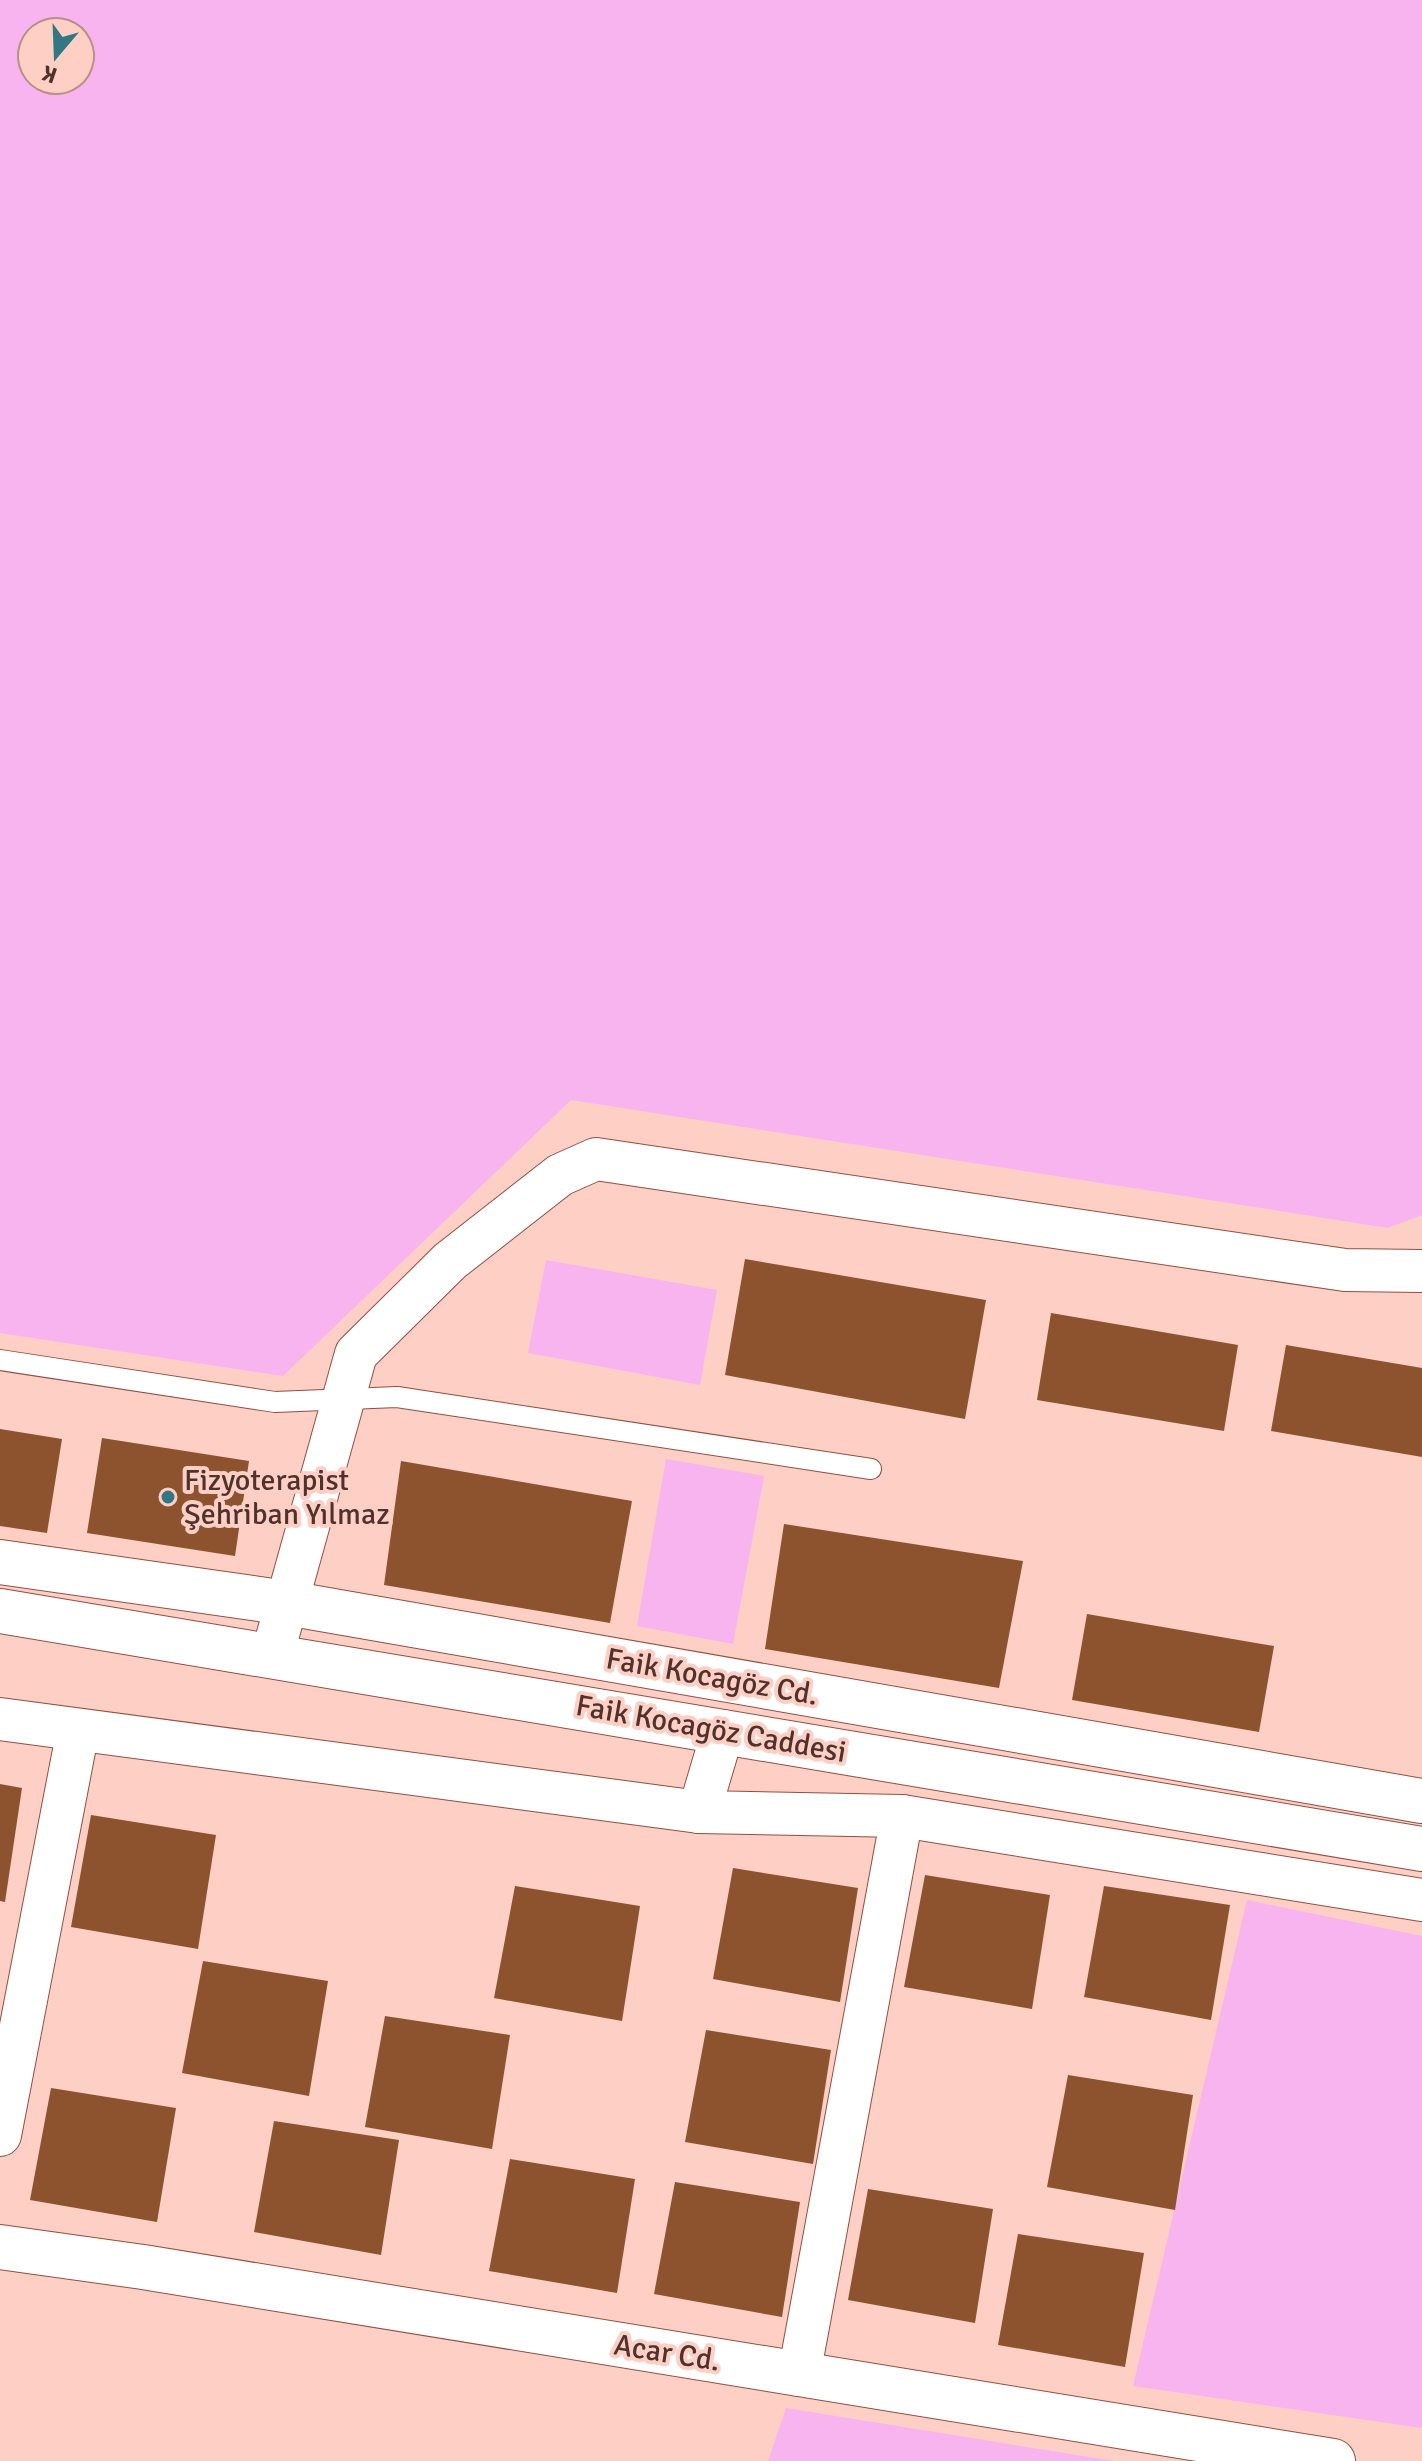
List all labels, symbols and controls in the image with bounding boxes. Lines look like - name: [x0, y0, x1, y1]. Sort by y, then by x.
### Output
- north arrow: [16, 16, 96, 96]
- text: K: [38, 59, 61, 89]
- place label: Fizyoterapist Şehriban Yılmaz: [184, 1462, 390, 1533]
- marker: Fizyoterapist Şehriban Yılmaz: [159, 1488, 177, 1506]
- street label: Faik Kocagöz Cd.: [603, 1640, 821, 1714]
- street label: Faik Kocagöz Caddesi: [573, 1687, 849, 1771]
- street label: Acar Cd.: [611, 2326, 723, 2380]

